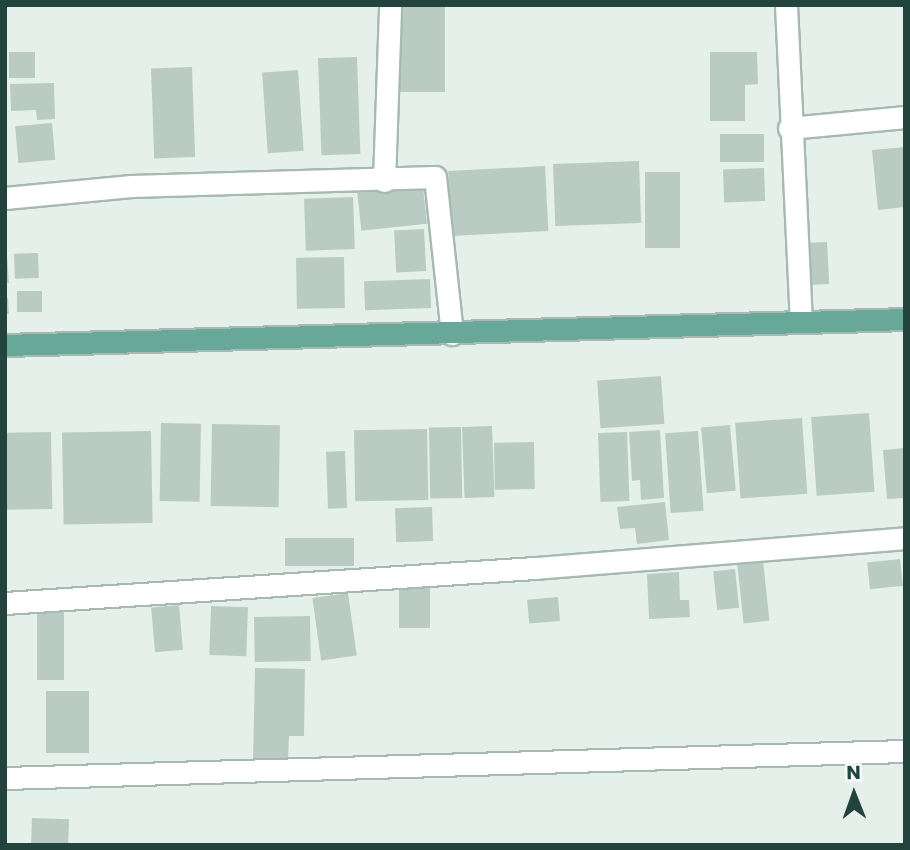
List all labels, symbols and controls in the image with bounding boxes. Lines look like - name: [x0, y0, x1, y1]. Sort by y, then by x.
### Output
- north arrow: [819, 759, 889, 829]
- text: N: [846, 759, 861, 786]

